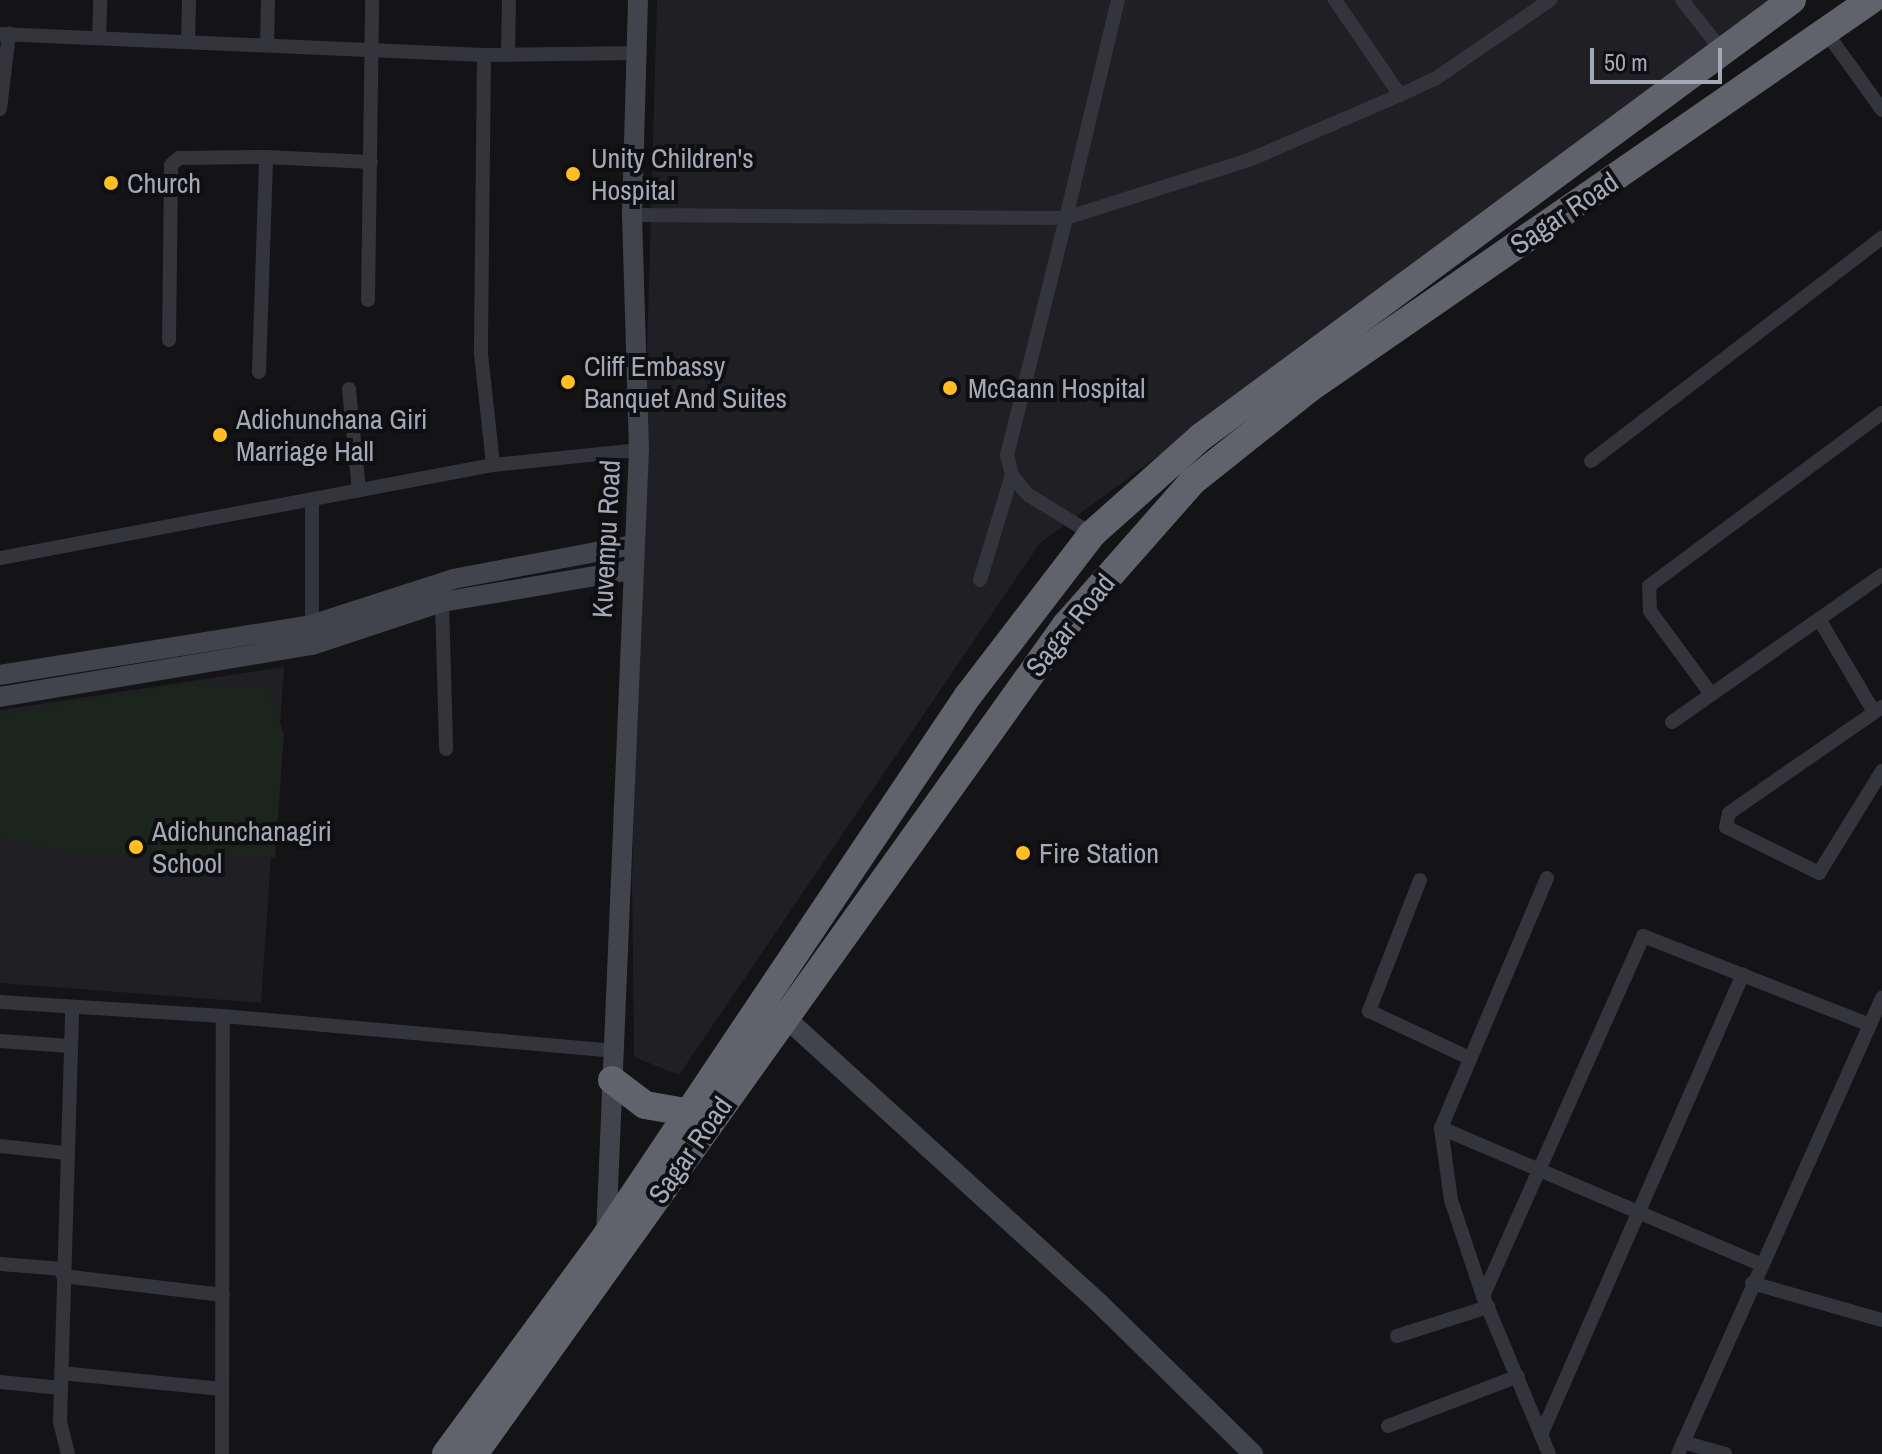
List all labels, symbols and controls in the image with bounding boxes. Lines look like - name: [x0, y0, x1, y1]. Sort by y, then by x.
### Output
- scale bar: [1594, 32, 1726, 82]
- text: 50 m: [1604, 46, 1648, 78]
- place label: Unity Children's Hospital: [591, 141, 754, 207]
- marker: Unity Children's Hospital: [562, 163, 584, 185]
- street label: Sagar Road: [1504, 165, 1624, 261]
- place label: Church: [127, 166, 201, 200]
- marker: Church: [102, 174, 120, 192]
- place label: Cliff Embassy Banquet And Suites: [584, 349, 788, 415]
- place label: McGann Hospital: [968, 371, 1145, 405]
- marker: Cliff Embassy Banquet And Suites: [559, 373, 577, 391]
- marker: McGann Hospital: [939, 377, 961, 399]
- place label: Adichunchana Giri Marriage Hall: [236, 402, 427, 468]
- marker: Adichunchana Giri Marriage Hall: [211, 426, 229, 444]
- street label: Kuvempu Road: [585, 459, 627, 619]
- street label: Sagar Road: [1018, 567, 1122, 683]
- place label: Adichunchanagiri School: [152, 814, 332, 880]
- place label: Fire Station: [1039, 836, 1159, 870]
- marker: Adichunchanagiri School: [127, 838, 145, 856]
- marker: Fire Station: [1014, 844, 1032, 862]
- street label: Sagar Road: [641, 1090, 739, 1210]

